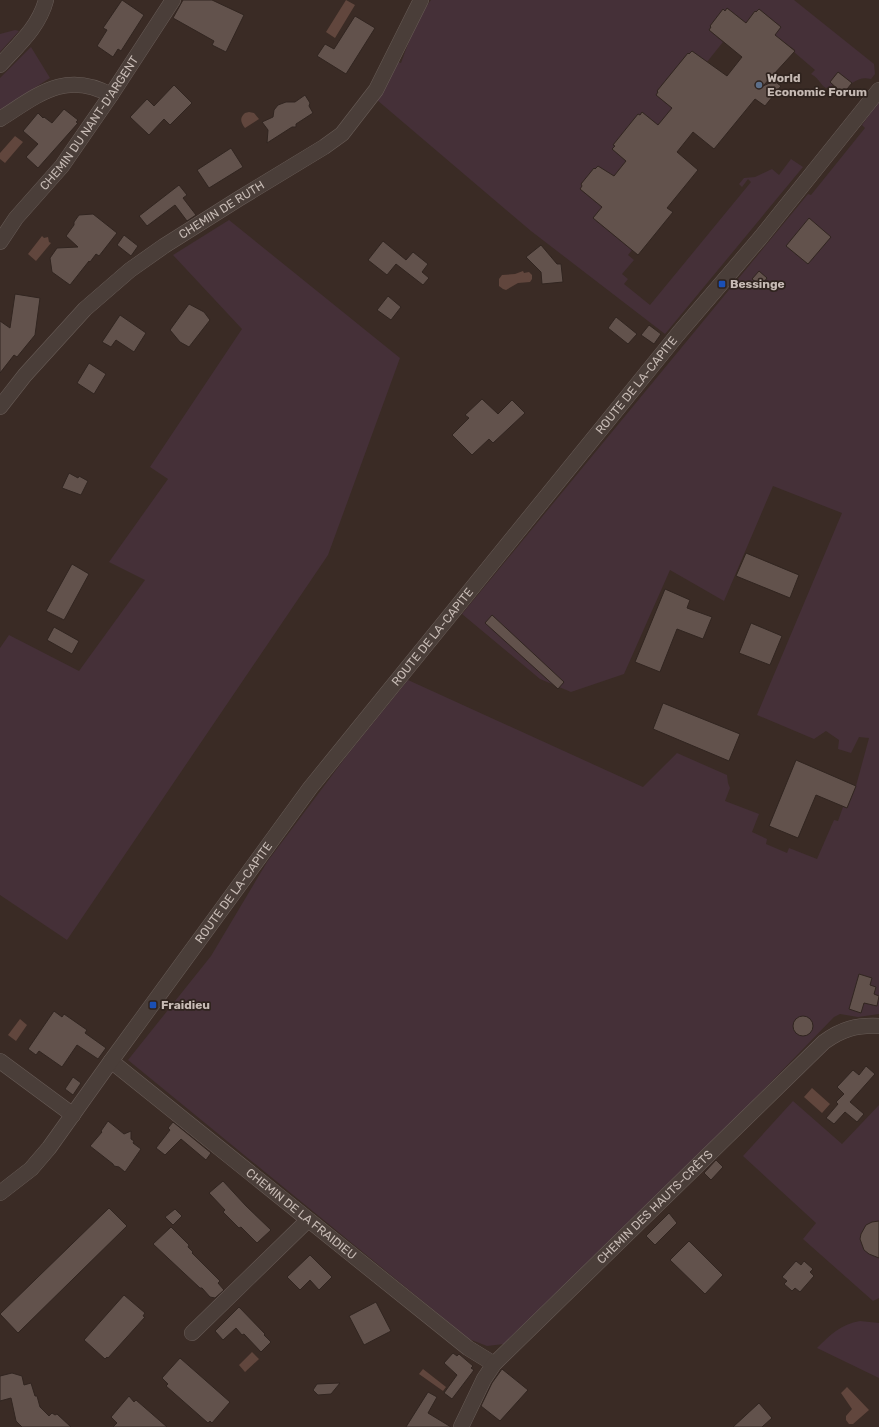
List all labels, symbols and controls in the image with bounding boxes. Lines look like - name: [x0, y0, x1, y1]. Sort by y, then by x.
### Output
- street label: CHEMIN DU NANT-D'ARGENT: [37, 53, 141, 193]
- place label: World Economic Forum: [767, 71, 867, 99]
- marker: World Economic Forum: [754, 80, 764, 90]
- street label: CHEMIN DE RUTH: [176, 178, 267, 242]
- place label: Bessinge: [730, 277, 785, 291]
- marker: Bessinge: [717, 279, 727, 289]
- street label: ROUTE DE LA-CAPITE: [593, 334, 680, 437]
- street label: ROUTE DE LA-CAPITE: [389, 585, 476, 689]
- street label: ROUTE DE LA-CAPITE: [192, 839, 275, 946]
- place label: Fraidieu: [161, 998, 210, 1012]
- marker: Fraidieu: [148, 1000, 158, 1010]
- street label: CHEMIN DES HAUTS-CRÊTS: [594, 1147, 716, 1267]
- street label: CHEMIN DE LA FRAIDIEU: [243, 1165, 359, 1262]

